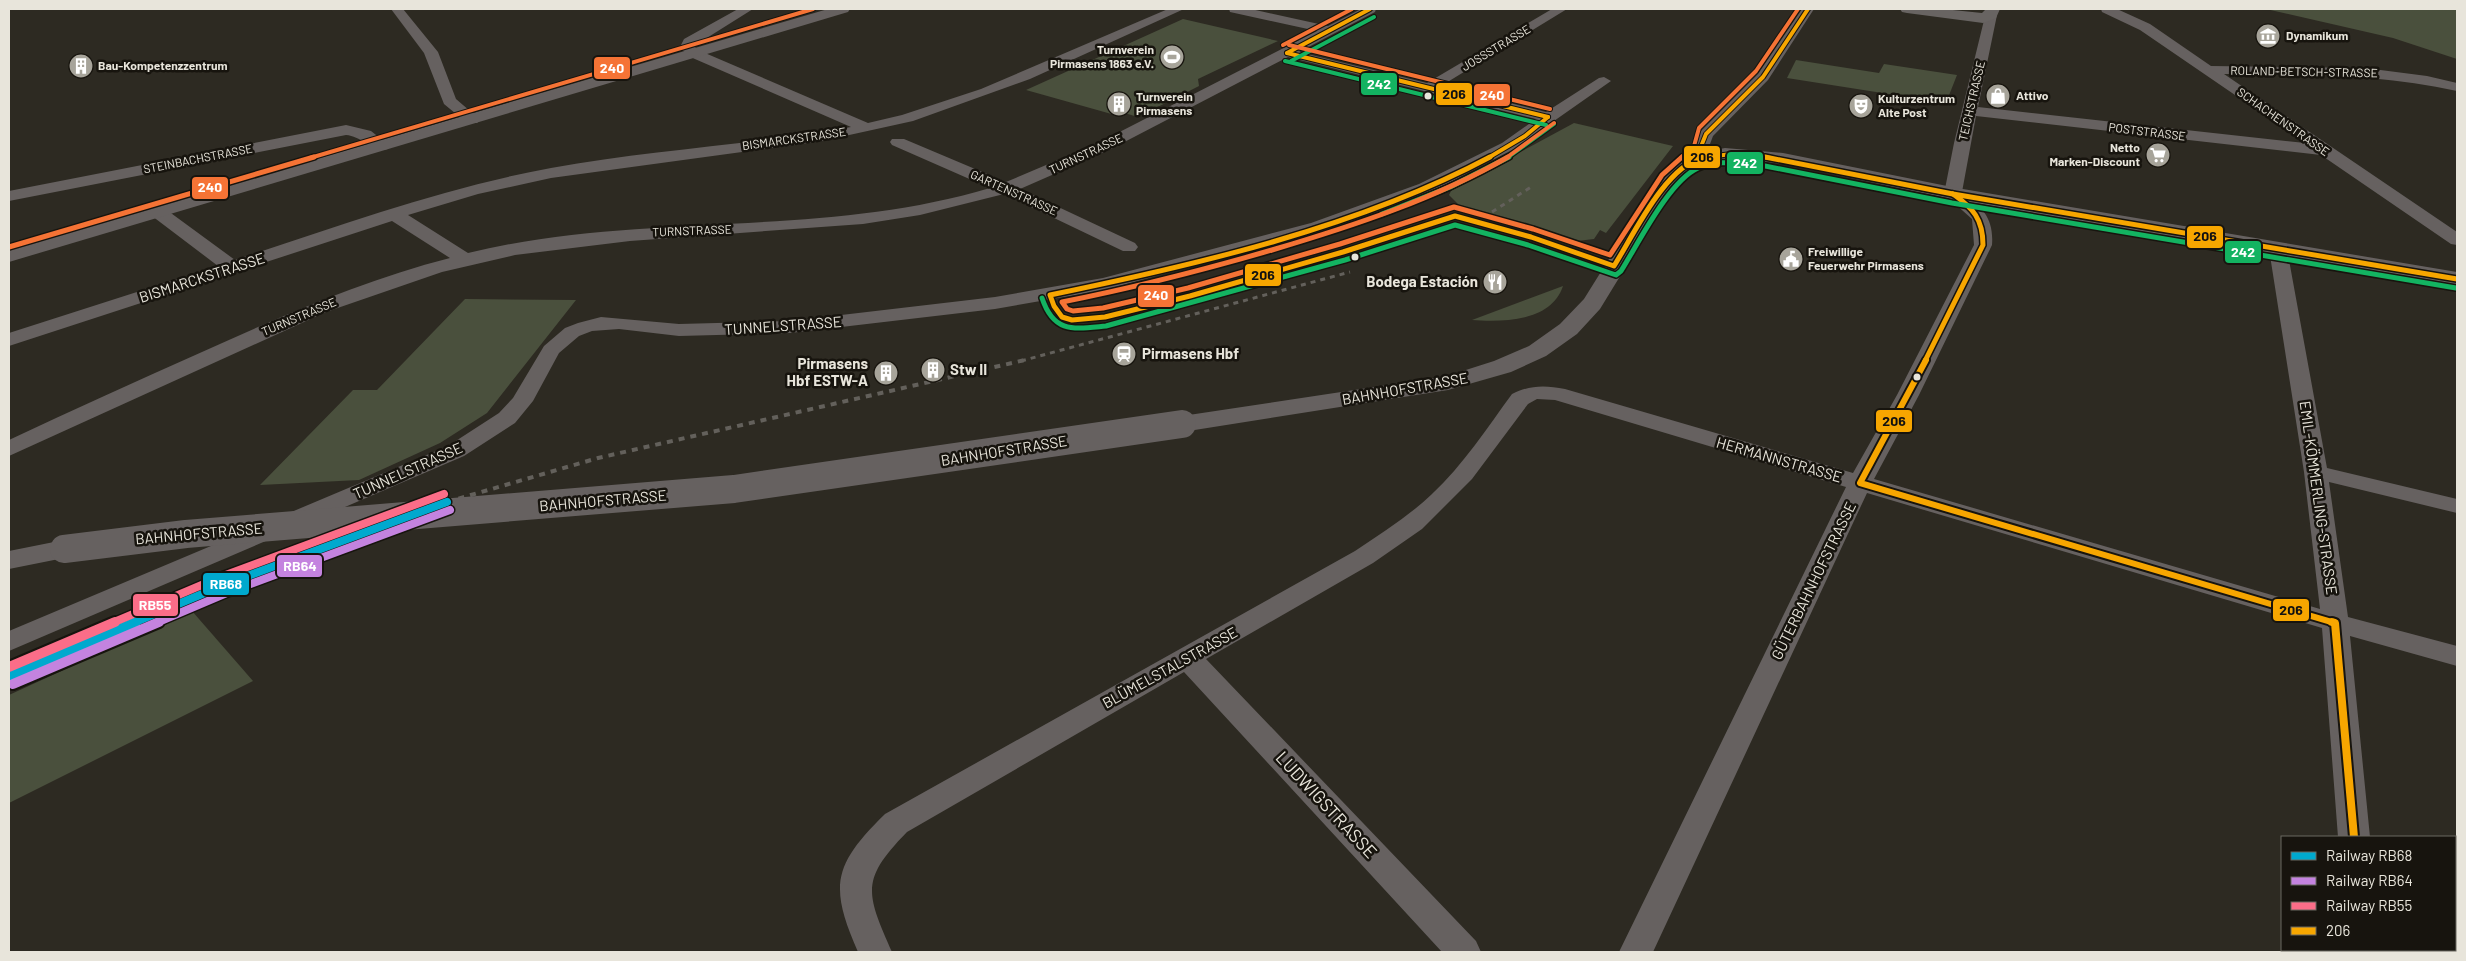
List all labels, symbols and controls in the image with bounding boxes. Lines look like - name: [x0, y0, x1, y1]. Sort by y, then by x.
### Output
- street label: JOSSSTRASSE: [1459, 21, 1532, 73]
- museum icon: Dynamikum: [2255, 23, 2281, 49]
- place label: Dynamikum: [2286, 28, 2348, 42]
- place label: Turnverein Pirmasens 1863 e.V.: [1050, 42, 1154, 70]
- sports icon: Turnverein Pirmasens 1863 e.V.: [1159, 44, 1185, 70]
- building icon: Bau-Kompetenzzentrum: [68, 53, 94, 79]
- line badge: 240: [593, 56, 631, 80]
- place label: Bau-Kompetenzzentrum: [98, 58, 228, 72]
- text: 240: [600, 59, 624, 76]
- street label: TEICHSTRASSE: [1955, 59, 1987, 142]
- street label: ROLAND-BETSCH-STRASSE: [2230, 63, 2378, 79]
- line badge: 242: [1360, 72, 1398, 96]
- text: 242: [1367, 75, 1391, 92]
- line badge: 206: [1435, 82, 1473, 106]
- line badge: 240: [1473, 83, 1511, 107]
- shop icon: Attivo: [1985, 83, 2011, 109]
- street label: SCHACHENSTRASSE: [2235, 84, 2332, 158]
- text: 206: [1442, 85, 1466, 102]
- text: 240: [1480, 86, 1504, 103]
- place label: Attivo: [2016, 88, 2049, 102]
- place label: Turnverein Pirmasens: [1136, 89, 1193, 117]
- building icon: Turnverein Pirmasens: [1106, 91, 1132, 117]
- unlabelled marker: [1423, 91, 1433, 101]
- place label: Kulturzentrum Alte Post: [1878, 91, 1955, 119]
- theatre icon: Kulturzentrum Alte Post: [1848, 93, 1874, 119]
- street label: POSTSTRASSE: [2108, 119, 2187, 143]
- street label: BISMARCKSTRASSE: [741, 124, 847, 152]
- street label: TURNSTRASSE: [1047, 130, 1125, 176]
- place label: Netto Marken-Discount: [2049, 140, 2140, 168]
- street label: STEINBACHSTRASSE: [142, 141, 254, 175]
- supermarket icon: Netto Marken-Discount: [2145, 142, 2171, 168]
- line badge: 206: [1683, 145, 1721, 169]
- text: 206: [1690, 148, 1714, 165]
- line badge: 242: [1726, 151, 1764, 175]
- text: 242: [1733, 154, 1757, 171]
- street label: GARTENSTRASSE: [969, 167, 1060, 218]
- line badge: 240: [191, 176, 229, 200]
- text: 240: [198, 178, 222, 195]
- street label: TURNSTRASSE: [652, 222, 732, 238]
- line badge: 206: [2186, 225, 2224, 249]
- text: 206: [2193, 227, 2217, 244]
- line badge: 242: [2224, 240, 2262, 264]
- text: 242: [2231, 243, 2255, 260]
- place label: Freiwillige Feuerwehr Pirmasens: [1808, 244, 1924, 272]
- public building icon: Freiwillige Feuerwehr Pirmasens: [1778, 246, 1804, 272]
- street label: BISMARCKSTRASSE: [137, 248, 267, 306]
- unlabelled marker: [1350, 252, 1360, 262]
- line badge: 206: [1244, 263, 1282, 287]
- text: 206: [1251, 266, 1275, 283]
- restaurant icon: Bodega Estación: [1482, 269, 1508, 295]
- place label: Bodega Estación: [1366, 272, 1478, 290]
- line badge: 240: [1137, 284, 1175, 308]
- text: 240: [1144, 286, 1168, 303]
- street label: TURNSTRASSE: [259, 294, 338, 338]
- street label: TUNNELSTRASSE: [724, 312, 842, 338]
- station icon: Pirmasens Hbf: [1111, 341, 1137, 367]
- place label: Pirmasens Hbf: [1142, 344, 1239, 362]
- place label: Pirmasens Hbf ESTW-A: [787, 354, 868, 389]
- building icon: Stw II: [920, 357, 946, 383]
- building icon: Pirmasens Hbf ESTW-A: [873, 360, 899, 386]
- place label: Stw II: [950, 360, 987, 378]
- street label: BAHNHOFSTRASSE: [1340, 368, 1469, 408]
- unlabelled marker: [1912, 372, 1922, 382]
- street label: EMIL-KÖMMERLING-STRASSE: [2296, 400, 2342, 596]
- line badge: 206: [1875, 409, 1913, 433]
- text: 206: [1882, 412, 1906, 429]
- street label: BAHNHOFSTRASSE: [939, 431, 1068, 469]
- street label: HERMANNSTRASSE: [1714, 432, 1844, 486]
- street label: TUNNELSTRASSE: [350, 438, 465, 502]
- street label: BAHNHOFSTRASSE: [539, 485, 667, 515]
- street label: GÜTERBAHNHOFSTRASSE: [1767, 499, 1859, 662]
- street label: BAHNHOFSTRASSE: [135, 518, 263, 548]
- line badge: RB64: [276, 554, 323, 578]
- text: RB64: [283, 557, 317, 574]
- line badge: RB68: [202, 572, 250, 596]
- text: RB68: [210, 575, 243, 592]
- line badge: RB55: [132, 593, 179, 617]
- text: RB55: [139, 596, 172, 613]
- line badge: 206: [2272, 598, 2310, 622]
- text: 206: [2279, 601, 2303, 618]
- street label: BLÜMELSTALSTRASSE: [1099, 623, 1240, 712]
- street label: LUDWIGSTRASSE: [1271, 746, 1382, 862]
- legend: [2281, 836, 2456, 951]
- text: Railway RB68: [2326, 846, 2412, 864]
- text: Railway RB64: [2326, 871, 2413, 889]
- text: Railway RB55: [2326, 896, 2412, 914]
- text: 206: [2326, 921, 2350, 939]

